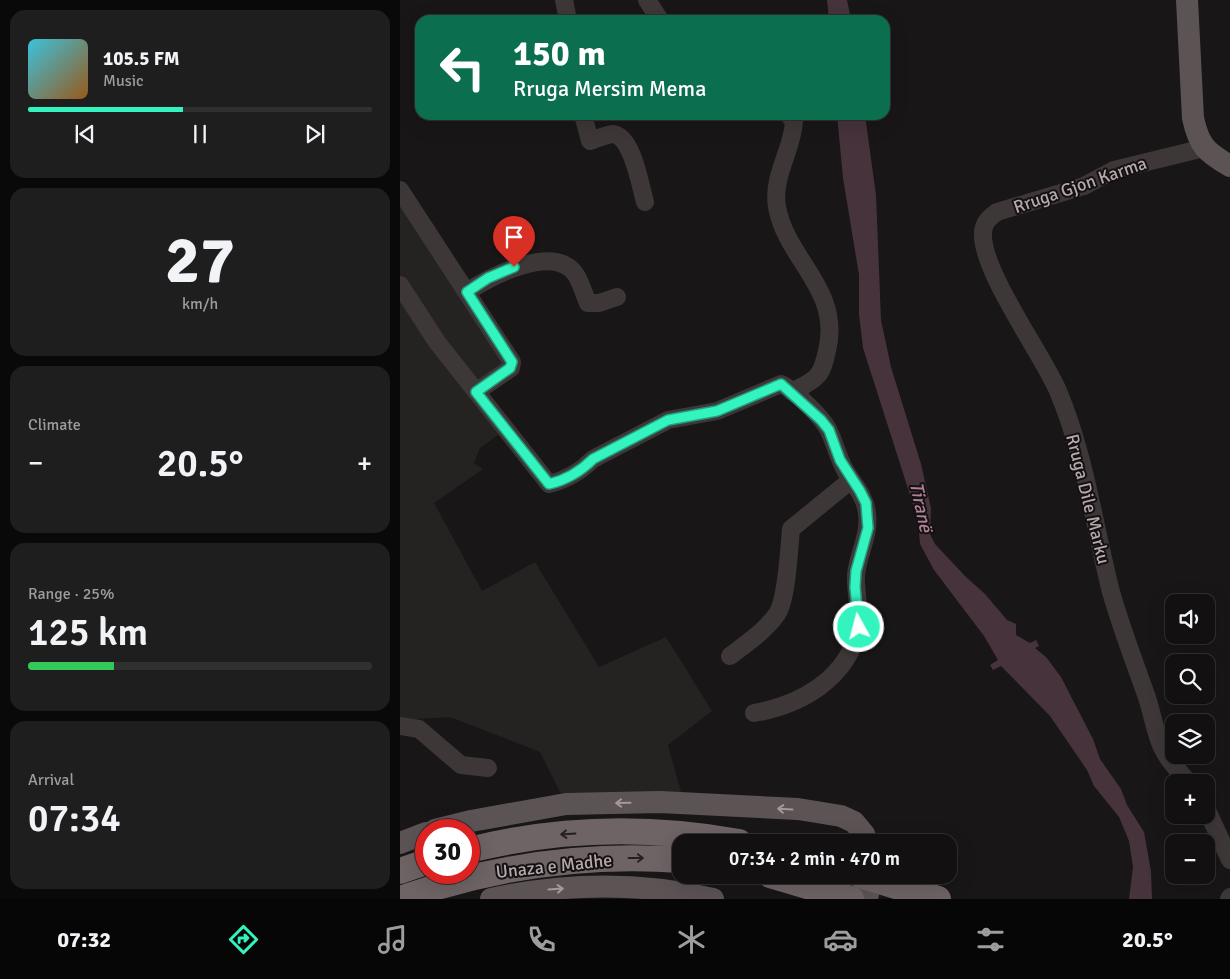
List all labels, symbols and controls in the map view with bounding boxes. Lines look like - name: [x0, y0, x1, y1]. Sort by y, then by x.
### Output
- text: 150 m: [513, 32, 606, 75]
- icon: left: [430, 35, 495, 100]
- text: 105.5 FM: [103, 47, 180, 71]
- text: Music: [103, 71, 144, 91]
- text: Rruga Mersim Mema: [513, 75, 706, 102]
- icon: previous: [71, 120, 99, 148]
- icon: pause: [186, 120, 214, 148]
- icon: next: [301, 120, 329, 148]
- street label: Rruga Gjon Karma: [1010, 152, 1150, 218]
- pin: [493, 216, 535, 267]
- text: 27: [165, 221, 235, 301]
- icon: arrive: [500, 223, 528, 251]
- text: km/h: [182, 294, 218, 314]
- text: Climate: [28, 415, 81, 435]
- street label: Rruga Dile Marku: [1061, 432, 1115, 566]
- text: 20.5°: [157, 440, 243, 487]
- text: −: [28, 446, 43, 480]
- text: +: [357, 446, 372, 480]
- water label: Tiranë: [904, 480, 938, 536]
- text: Range · 25%: [28, 584, 114, 604]
- map controls: [1165, 594, 1215, 884]
- button: sound: [1165, 594, 1215, 644]
- position arrow: [832, 600, 884, 652]
- text: 125 km: [28, 609, 148, 656]
- button: search: [1165, 654, 1215, 704]
- button: layers: [1165, 714, 1215, 764]
- text: Arrival: [28, 770, 74, 790]
- button: +: [1165, 774, 1215, 824]
- text: 07:34: [28, 795, 121, 842]
- one-way arrow: [615, 798, 632, 808]
- one-way arrow: [777, 804, 793, 813]
- speed limit sign: 30: [415, 819, 480, 884]
- one-way arrow: [561, 829, 577, 838]
- button: −: [1165, 834, 1215, 884]
- text: 07:34 · 2 min · 470 m: [729, 847, 900, 871]
- street label: Unaza e Madhe: [495, 849, 613, 883]
- one-way arrow: [628, 854, 644, 863]
- one-way arrow: [548, 885, 564, 894]
- icon: directions: [226, 922, 261, 957]
- icon: music: [375, 922, 410, 957]
- icon: phone: [524, 922, 559, 957]
- icon: climate: [674, 922, 709, 957]
- icon: car: [823, 922, 858, 957]
- icon: filters: [973, 922, 1008, 957]
- text: 07:32: [57, 926, 111, 953]
- text: 20.5°: [1122, 926, 1173, 953]

